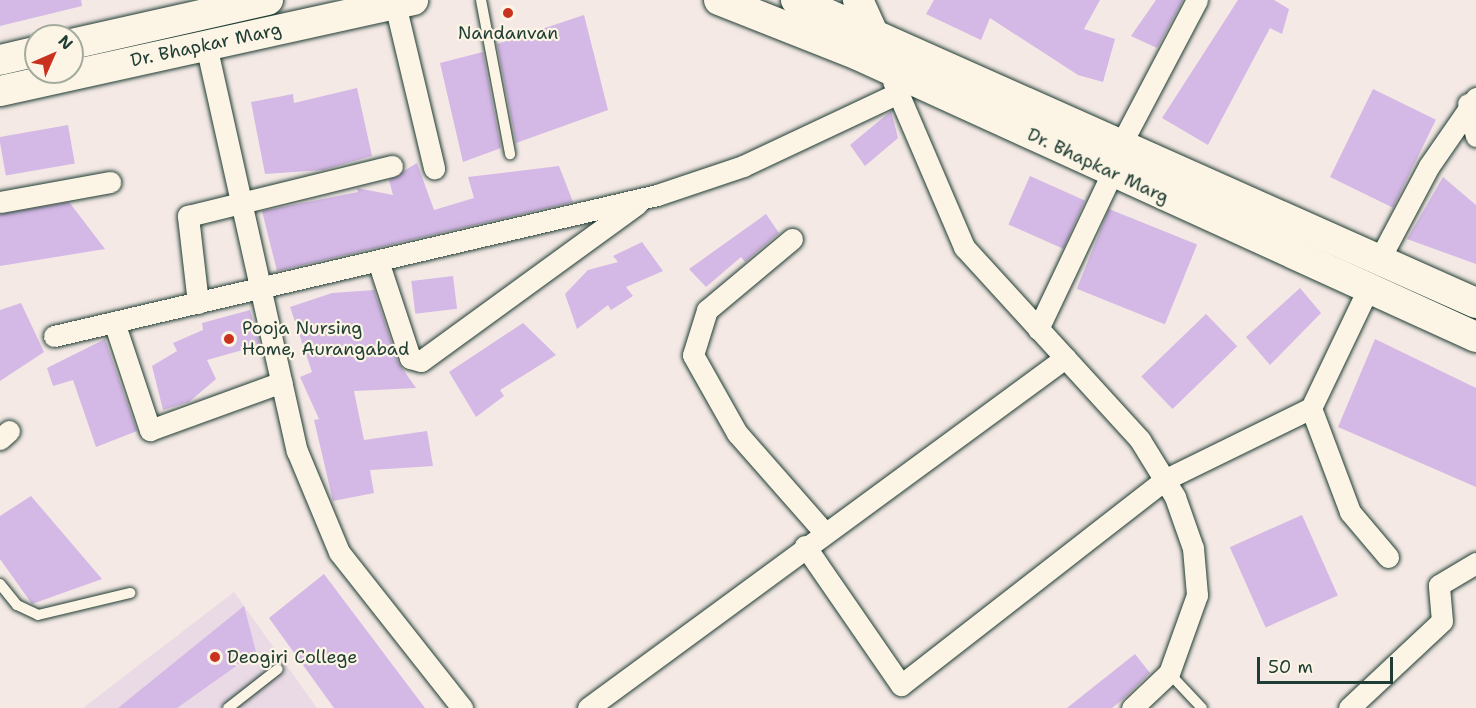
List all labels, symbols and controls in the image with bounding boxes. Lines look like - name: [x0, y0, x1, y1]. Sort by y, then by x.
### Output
- marker: Nandanvan: [501, 6, 515, 20]
- street label: Dr. Bhapkar Marg: [128, 18, 284, 72]
- place label: Nandanvan: [458, 22, 558, 44]
- north arrow: [24, 24, 84, 84]
- text: N: [54, 30, 78, 54]
- street label: Dr. Bhapkar Marg: [1024, 124, 1172, 208]
- place label: Pooja Nursing Home, Aurangabad: [242, 318, 409, 360]
- marker: Pooja Nursing Home, Aurangabad: [220, 330, 238, 348]
- scale bar: [1260, 645, 1396, 683]
- place label: Deogiri College: [227, 646, 358, 668]
- marker: Deogiri College: [208, 650, 222, 664]
- text: 50 m: [1268, 655, 1313, 679]

